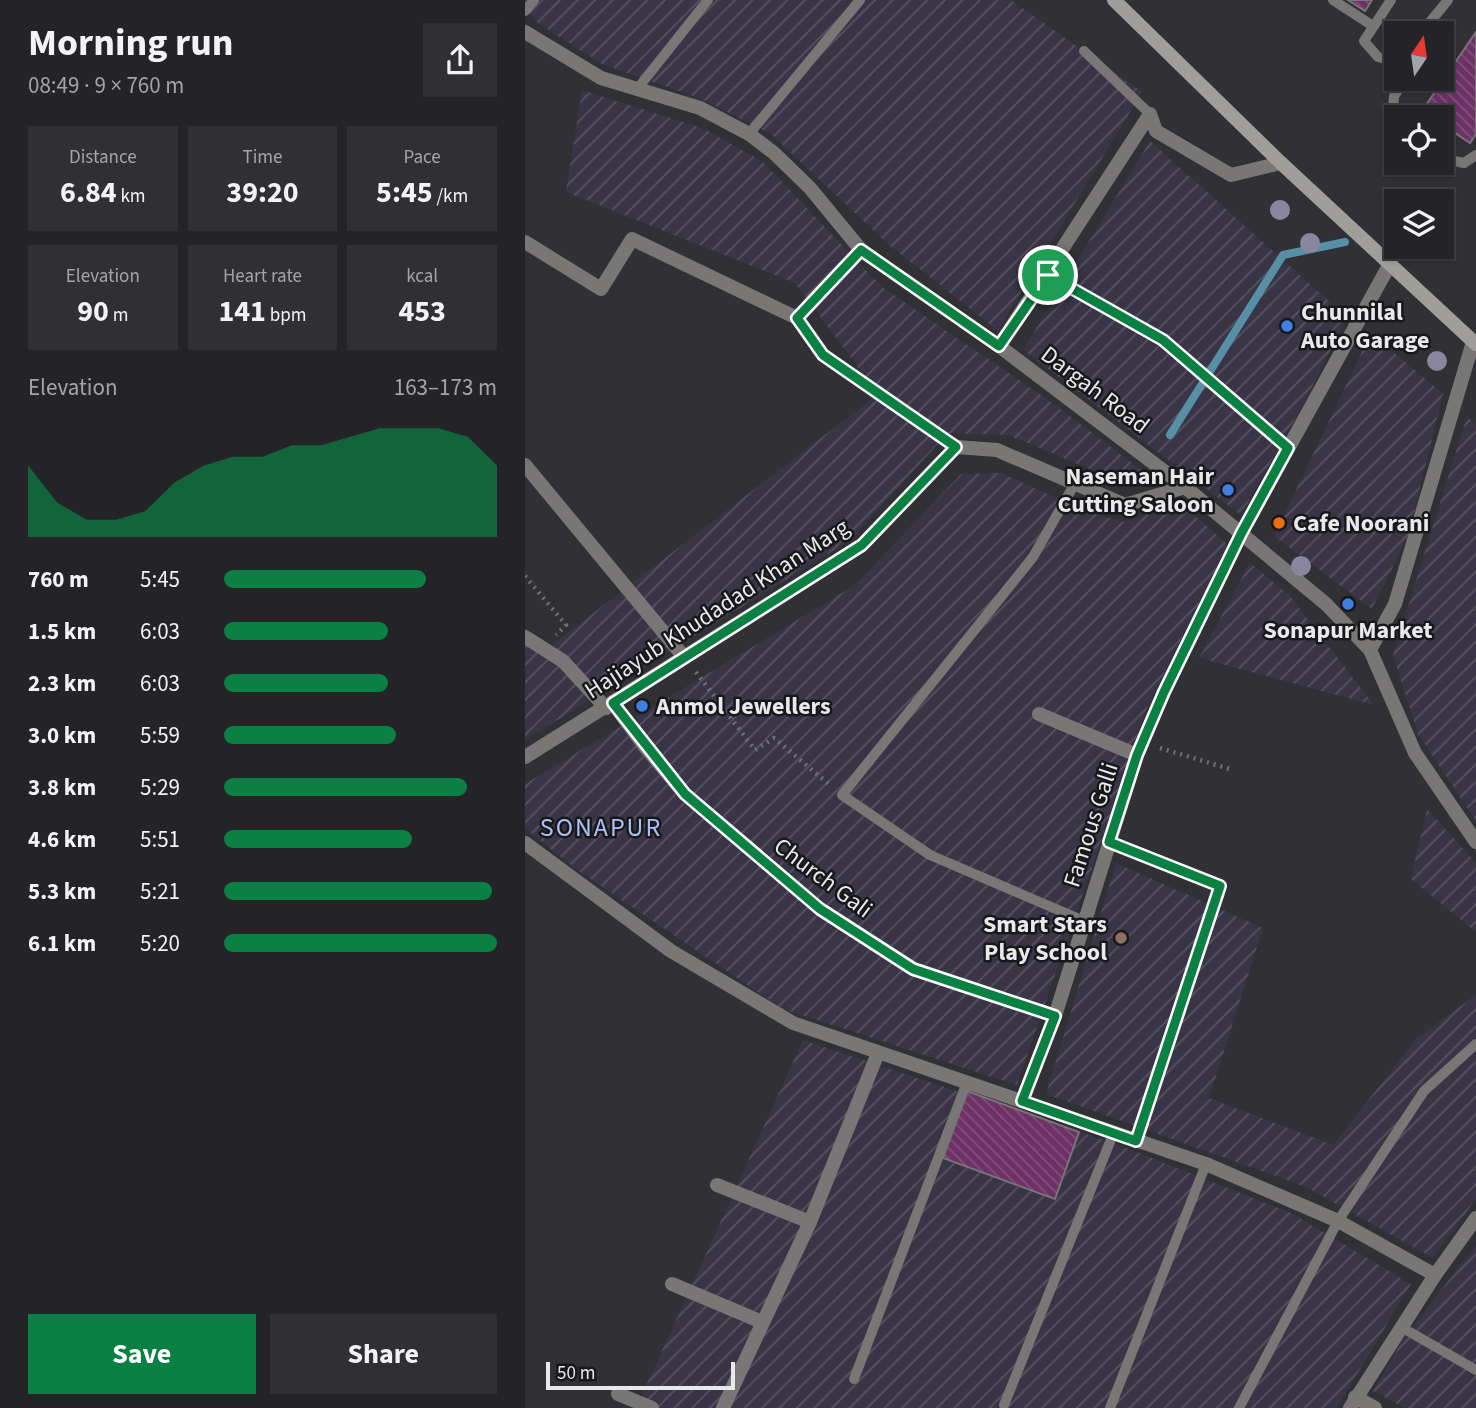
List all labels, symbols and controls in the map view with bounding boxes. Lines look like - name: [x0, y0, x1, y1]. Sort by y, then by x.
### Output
- text: Morning run: [28, 16, 233, 70]
- north arrow: [1384, 21, 1454, 91]
- map controls: [1384, 21, 1454, 259]
- button: share: [423, 23, 497, 97]
- text: 08:49 · 9 × 760 m: [28, 69, 184, 102]
- button: locate: [1384, 105, 1454, 175]
- text: Distance: [69, 144, 137, 171]
- text: Time: [242, 144, 283, 171]
- text: Pace: [404, 144, 441, 171]
- text: 6.84: [60, 171, 117, 214]
- text: 39:20: [226, 171, 299, 214]
- text: 5:45: [376, 171, 433, 214]
- text: km: [117, 183, 146, 210]
- text: /km: [433, 183, 468, 210]
- button: layers: [1384, 189, 1454, 259]
- pin: [1018, 245, 1078, 305]
- icon: arrive: [1029, 256, 1067, 294]
- text: Elevation: [66, 263, 140, 290]
- text: Heart rate: [223, 263, 302, 290]
- text: kcal: [406, 263, 438, 290]
- text: 90: [77, 290, 109, 333]
- text: 141: [218, 290, 266, 333]
- text: 453: [398, 290, 446, 333]
- place label: Chunnilal Auto Garage: [1300, 295, 1430, 358]
- text: m: [109, 302, 128, 329]
- text: bpm: [266, 302, 307, 329]
- marker: Chunnilal Auto Garage: [1279, 318, 1295, 334]
- street label: Dargah Road: [1033, 337, 1157, 443]
- text: Elevation: [28, 371, 118, 404]
- text: 163–173 m: [394, 371, 497, 404]
- place label: Naseman Hair Cutting Saloon: [1058, 459, 1214, 522]
- marker: Naseman Hair Cutting Saloon: [1220, 482, 1236, 498]
- place label: Cafe Noorani: [1293, 506, 1429, 541]
- street label: Hajiayub Khudadad Khan Marg: [578, 510, 856, 708]
- marker: Cafe Noorani: [1271, 515, 1287, 531]
- text: 760 m: [28, 563, 89, 596]
- text: 5:45: [140, 563, 180, 596]
- marker: Sonapur Market: [1340, 596, 1356, 612]
- place label: Sonapur Market: [1263, 613, 1433, 648]
- text: 1.5 km: [28, 615, 96, 648]
- text: 6:03: [140, 615, 180, 648]
- text: 2.3 km: [28, 667, 96, 700]
- text: 6:03: [140, 667, 180, 700]
- place label: Anmol Jewellers: [655, 689, 831, 724]
- marker: Anmol Jewellers: [634, 698, 650, 714]
- text: 3.0 km: [28, 719, 96, 752]
- text: 5:59: [140, 719, 180, 752]
- street label: Famous Galli: [1054, 758, 1128, 892]
- text: 3.8 km: [28, 771, 96, 804]
- text: 5:29: [140, 771, 180, 804]
- district label: SONAPUR: [540, 809, 662, 846]
- text: 4.6 km: [28, 823, 96, 856]
- text: 5:51: [140, 823, 180, 856]
- street label: Church Gali: [766, 829, 880, 927]
- text: 5.3 km: [28, 875, 96, 908]
- text: 5:21: [140, 875, 180, 908]
- place label: Smart Stars Play School: [983, 907, 1107, 970]
- text: 6.1 km: [28, 927, 96, 960]
- text: 5:20: [140, 927, 180, 960]
- marker: Smart Stars Play School: [1113, 930, 1129, 946]
- button: Save: [28, 1314, 256, 1394]
- button: Share: [270, 1314, 497, 1394]
- scale bar: [546, 1359, 735, 1391]
- text: 50 m: [557, 1360, 595, 1387]

